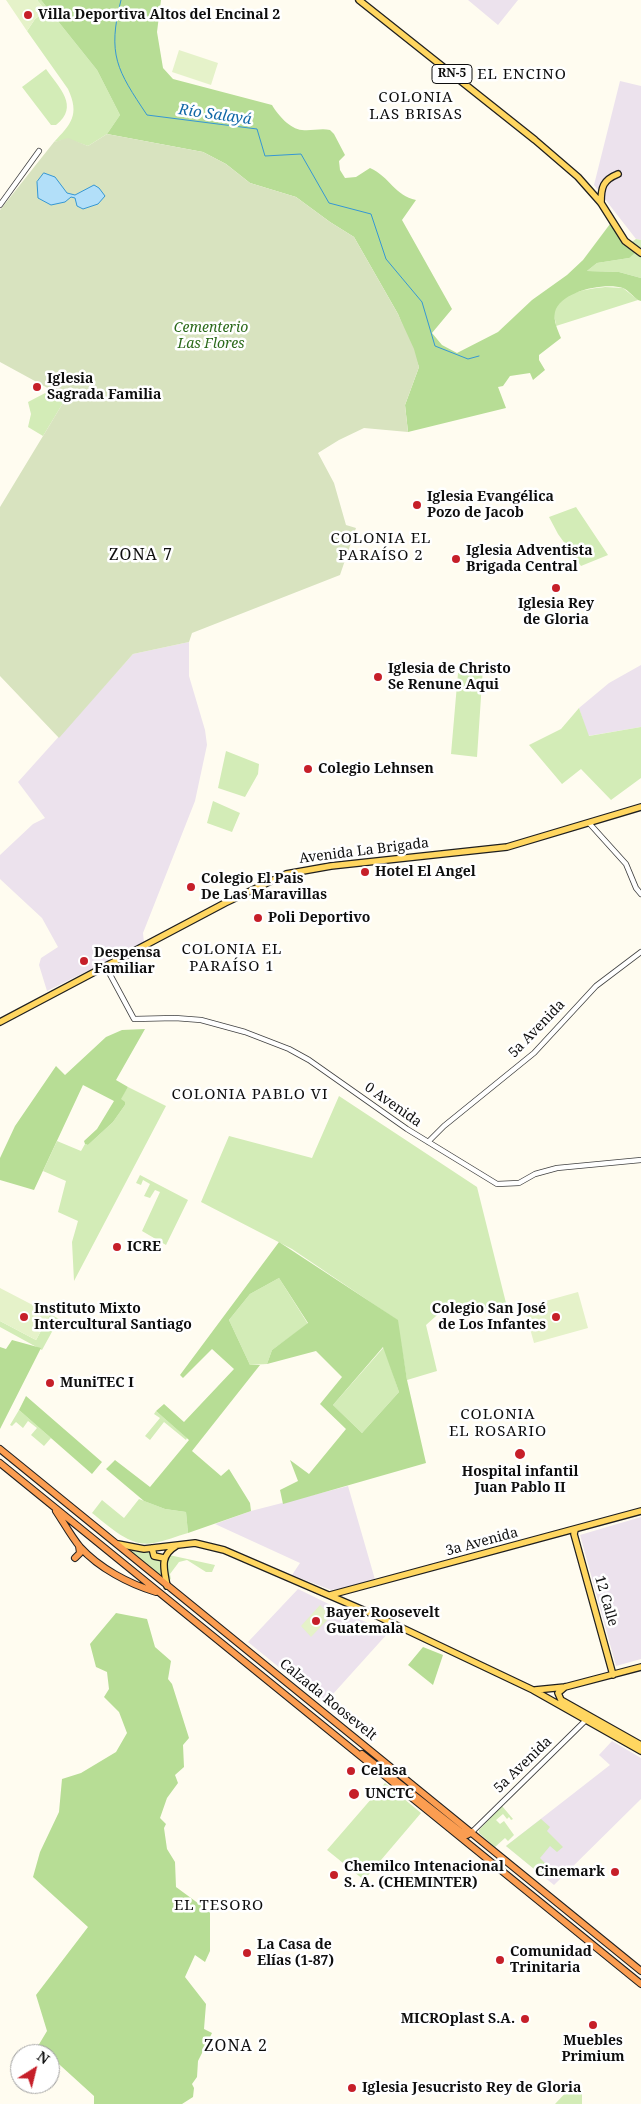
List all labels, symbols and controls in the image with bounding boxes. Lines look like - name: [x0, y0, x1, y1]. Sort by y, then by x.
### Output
- place label: Villa Deportiva Altos del Encinal 2: [38, 7, 280, 23]
- marker: Villa Deportiva Altos del Encinal 2: [22, 9, 34, 21]
- road number: RN-5: [432, 64, 472, 84]
- district label: EL ENCINO: [476, 66, 568, 84]
- district label: COLONIA LAS BRISAS: [368, 89, 464, 124]
- water label: Río Salayá: [177, 101, 253, 129]
- park label: Cementerio Las Flores: [174, 320, 248, 352]
- place label: Iglesia Sagrada Familia: [47, 371, 161, 404]
- marker: Iglesia Sagrada Familia: [31, 381, 43, 393]
- place label: Iglesia Evangélica Pozo de Jacob: [427, 489, 554, 522]
- marker: Iglesia Evangélica Pozo de Jacob: [411, 499, 423, 511]
- district label: COLONIA EL PARAÍSO 2: [329, 530, 433, 565]
- place label: Iglesia Adventista Brigada Central: [466, 543, 593, 576]
- district label: ZONA 7: [108, 545, 174, 565]
- marker: Iglesia Adventista Brigada Central: [450, 553, 462, 565]
- marker: Iglesia Rey de Gloria: [550, 582, 562, 594]
- place label: Iglesia Rey de Gloria: [518, 596, 594, 628]
- place label: Iglesia de Christo Se Renune Aqui: [388, 661, 511, 694]
- marker: Iglesia de Christo Se Renune Aqui: [372, 671, 384, 683]
- place label: Colegio Lehnsen: [318, 761, 434, 777]
- marker: Colegio Lehnsen: [302, 763, 314, 775]
- street label: Avenida La Brigada: [298, 835, 430, 867]
- place label: Hotel El Angel: [375, 864, 476, 880]
- marker: Hotel El Angel: [359, 866, 371, 878]
- place label: Colegio El Pais De Las Maravillas: [201, 871, 327, 904]
- marker: Colegio El Pais De Las Maravillas: [185, 881, 197, 893]
- place label: Poli Deportivo: [268, 910, 370, 926]
- marker: Poli Deportivo: [252, 912, 264, 924]
- district label: COLONIA EL PARAÍSO 1: [180, 941, 284, 976]
- place label: Despensa Familiar: [94, 945, 161, 978]
- marker: Despensa Familiar: [78, 955, 90, 967]
- street label: 5a Avenida: [505, 997, 569, 1061]
- street label: 0 Avenida: [361, 1079, 425, 1131]
- district label: COLONIA PABLO VI: [170, 1086, 330, 1104]
- place label: ICRE: [127, 1239, 161, 1255]
- marker: ICRE: [111, 1241, 123, 1253]
- place label: Instituto Mixto Intercultural Santiago: [34, 1301, 192, 1334]
- place label: Colegio San José de Los Infantes: [432, 1301, 546, 1334]
- marker: Instituto Mixto Intercultural Santiago: [18, 1311, 30, 1323]
- marker: Colegio San José de Los Infantes: [550, 1311, 562, 1323]
- place label: MuniTEC I: [60, 1375, 134, 1391]
- marker: MuniTEC I: [44, 1377, 56, 1389]
- district label: COLONIA EL ROSARIO: [448, 1406, 548, 1441]
- marker: Hospital infantil Juan Pablo II: [513, 1447, 527, 1461]
- place label: Hospital infantil Juan Pablo II: [462, 1464, 578, 1496]
- street label: 3a Avenida: [444, 1524, 520, 1560]
- street label: 12 Calle: [591, 1574, 621, 1628]
- place label: Bayer Roosevelt Guatemala: [326, 1605, 440, 1638]
- marker: Bayer Roosevelt Guatemala: [310, 1615, 322, 1627]
- street label: Calzada Roosevelt: [276, 1656, 380, 1744]
- street label: 5a Avenida: [491, 1733, 555, 1797]
- place label: Celasa: [361, 1763, 407, 1779]
- marker: Celasa: [345, 1765, 357, 1777]
- place label: UNCTC: [365, 1786, 414, 1802]
- marker: UNCTC: [347, 1787, 361, 1801]
- place label: Chemilco Intenacional S. A. (CHEMINTER): [344, 1859, 504, 1891]
- place label: Cinemark: [535, 1864, 605, 1880]
- marker: Cinemark: [609, 1866, 621, 1878]
- marker: Chemilco Intenacional S. A. (CHEMINTER): [328, 1869, 340, 1881]
- district label: EL TESORO: [173, 1897, 265, 1915]
- place label: La Casa de Elías (1-87): [257, 1937, 334, 1970]
- place label: Comunidad Trinitaria: [510, 1944, 592, 1976]
- marker: La Casa de Elías (1-87): [241, 1947, 253, 1959]
- marker: Comunidad Trinitaria: [494, 1954, 506, 1966]
- place label: MICROplast S.A.: [401, 2011, 515, 2027]
- marker: MICROplast S.A.: [519, 2013, 531, 2025]
- marker: Muebles Primium: [587, 2019, 599, 2031]
- place label: Muebles Primium: [561, 2033, 625, 2066]
- district label: ZONA 2: [203, 2036, 269, 2056]
- north arrow: [10, 2044, 60, 2094]
- text: N: [33, 2046, 54, 2068]
- place label: Iglesia Jesucristo Rey de Gloria: [362, 2080, 581, 2096]
- marker: Iglesia Jesucristo Rey de Gloria: [346, 2082, 358, 2094]

